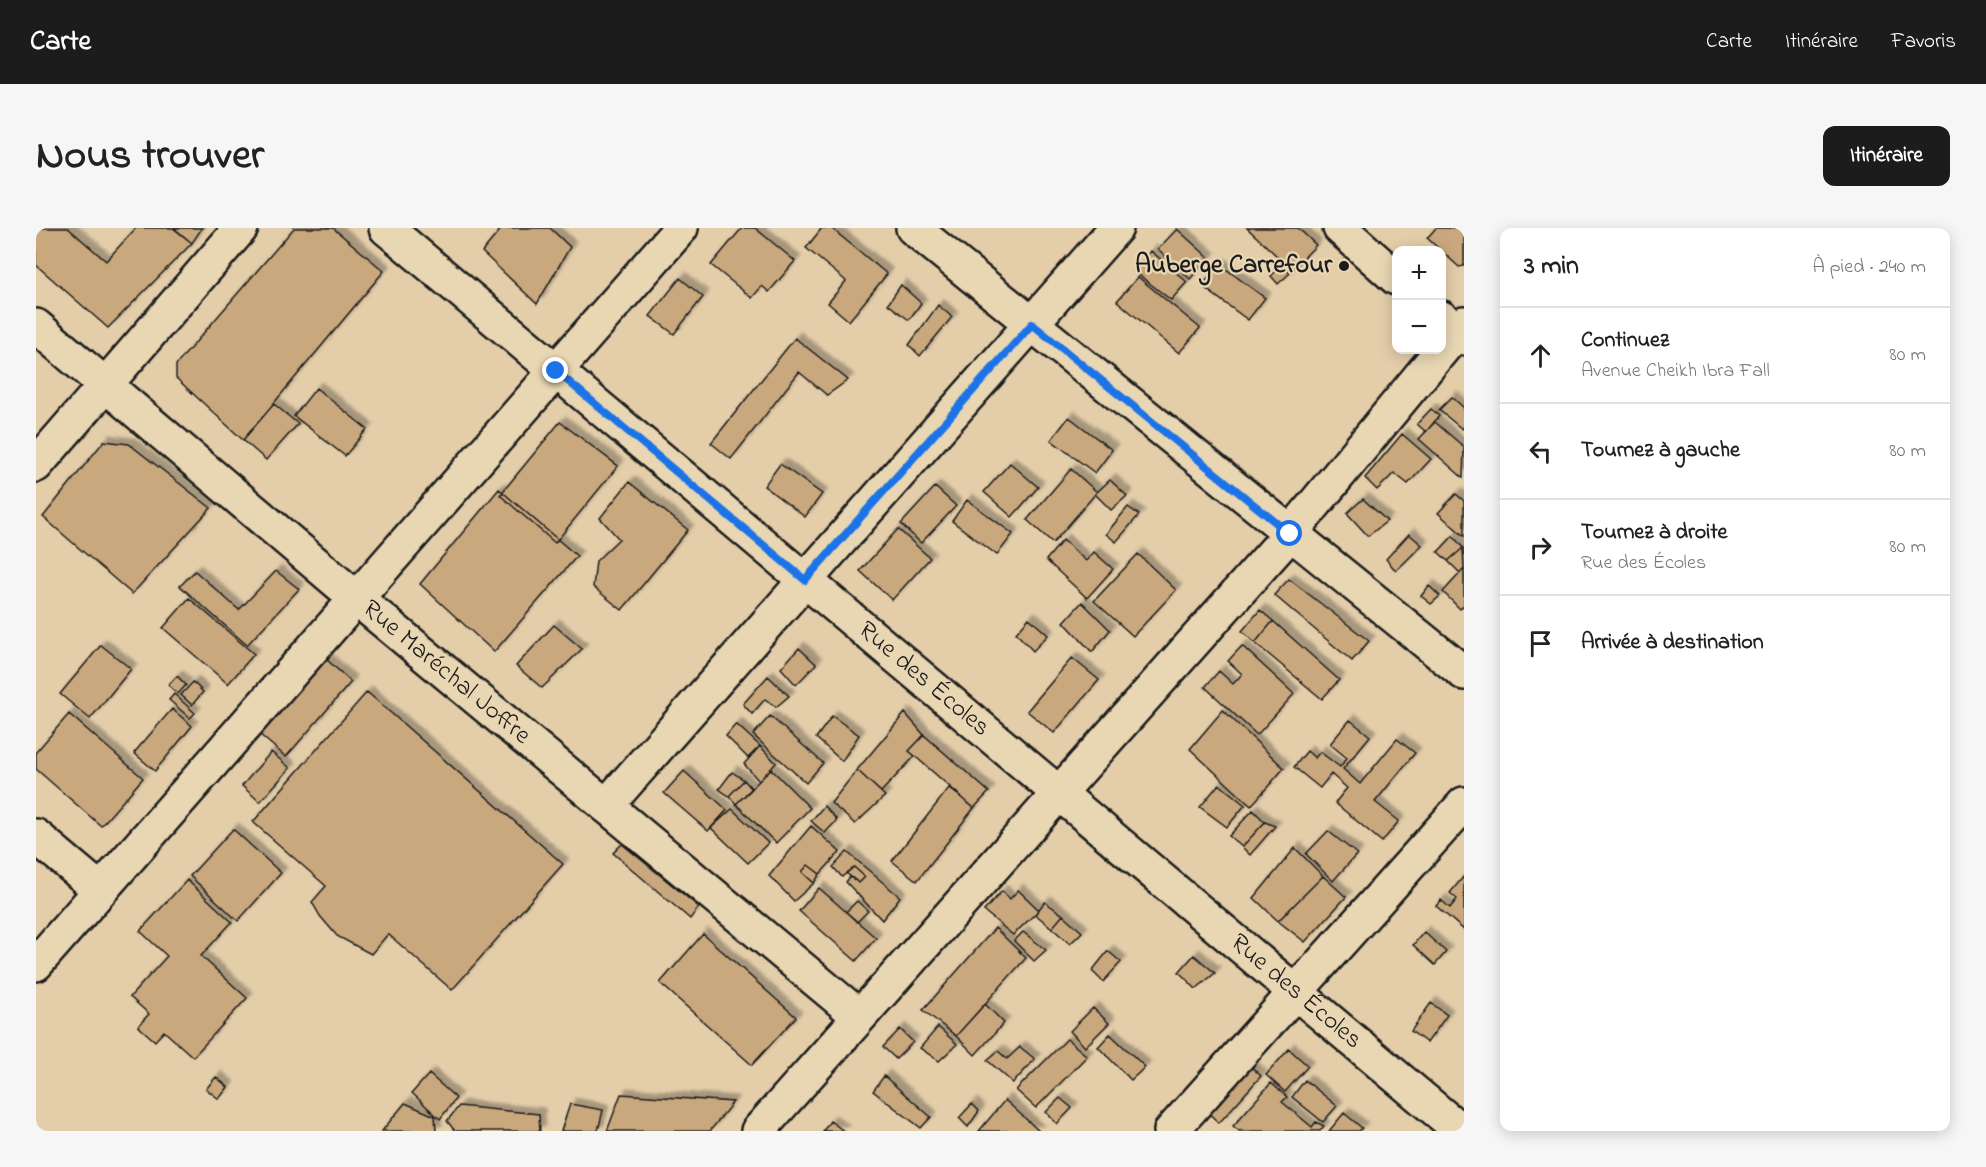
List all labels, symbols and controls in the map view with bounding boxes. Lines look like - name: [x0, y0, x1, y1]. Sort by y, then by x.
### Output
- text: Carte: [30, 22, 91, 63]
- text: Carte: [1706, 27, 1752, 57]
- text: Itinéraire: [1785, 27, 1858, 57]
- text: Favoris: [1891, 27, 1956, 57]
- text: Nous trouver: [36, 126, 264, 187]
- button: Itinéraire: [1823, 126, 1950, 186]
- map controls: [1392, 246, 1446, 354]
- button: +: [1392, 246, 1446, 300]
- place label: Auberge Carrefour: [1135, 247, 1333, 286]
- text: 3 min: [1524, 248, 1579, 286]
- text: À pied · 240 m: [1812, 253, 1926, 282]
- marker: Auberge Carrefour: [1337, 259, 1351, 273]
- button: −: [1392, 300, 1446, 354]
- text: Continuez: [1581, 325, 1669, 357]
- icon: ahead: [1524, 339, 1557, 372]
- text: 80 m: [1889, 341, 1926, 370]
- route end: [542, 357, 568, 383]
- text: Avenue Cheikh Ibra Fall: [1581, 357, 1770, 386]
- icon: left: [1524, 435, 1557, 468]
- text: Tournez à gauche: [1581, 435, 1740, 467]
- text: 80 m: [1889, 437, 1926, 466]
- text: Tournez à droite: [1581, 517, 1727, 549]
- route start: [1276, 520, 1302, 546]
- icon: right: [1524, 531, 1557, 564]
- text: 80 m: [1889, 533, 1926, 562]
- text: Rue des Écoles: [1581, 549, 1706, 578]
- street label: Rue Maréchal Joffre: [353, 591, 539, 755]
- street label: Rue des Écoles: [849, 613, 998, 746]
- icon: arrive: [1524, 627, 1557, 660]
- text: Arrivée à destination: [1581, 627, 1764, 659]
- street label: Rue des Écoles: [1221, 925, 1370, 1059]

